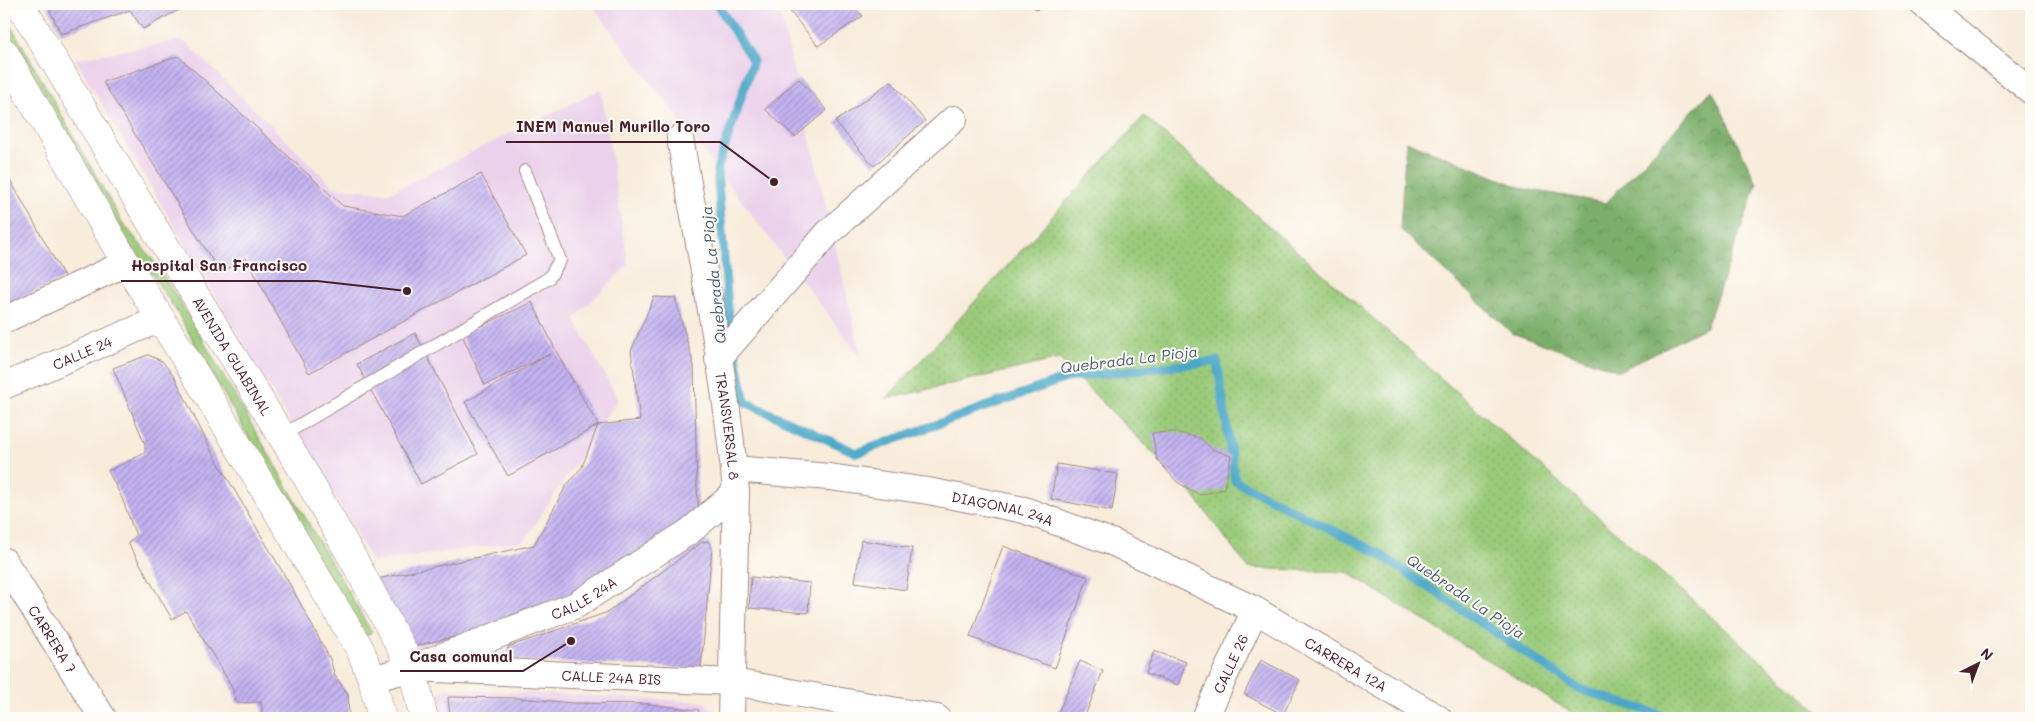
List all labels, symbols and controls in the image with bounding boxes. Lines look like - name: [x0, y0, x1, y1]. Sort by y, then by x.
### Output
- callout: INEM Manuel Murillo Toro: [506, 112, 720, 142]
- text: INEM Manuel Murillo Toro: [516, 116, 710, 136]
- water label: Quebrada La Pioja: [696, 205, 730, 345]
- callout: Hospital San Francisco: [121, 251, 317, 281]
- text: Hospital San Francisco: [131, 255, 307, 275]
- street label: AVENIDA GUABINAL: [189, 293, 277, 420]
- street label: CALLE 24: [49, 331, 116, 374]
- water label: Quebrada La Pioja: [1059, 341, 1199, 377]
- street label: TRANSVERSAL 8: [712, 371, 744, 481]
- street label: DIAGONAL 24A: [950, 486, 1056, 530]
- water label: Quebrada La Pioja: [1403, 549, 1529, 643]
- street label: CALLE 24A: [548, 572, 620, 623]
- street label: CARRERA 7: [25, 601, 82, 676]
- street label: CALLE 26: [1208, 631, 1252, 696]
- street label: CARRERA 12A: [1301, 632, 1391, 696]
- north arrow: [1952, 640, 2002, 690]
- callout: Casa comunal: [400, 641, 523, 671]
- text: N: [1977, 643, 1997, 665]
- text: Casa comunal: [410, 646, 512, 666]
- street label: CALLE 24A BIS: [561, 665, 662, 688]

